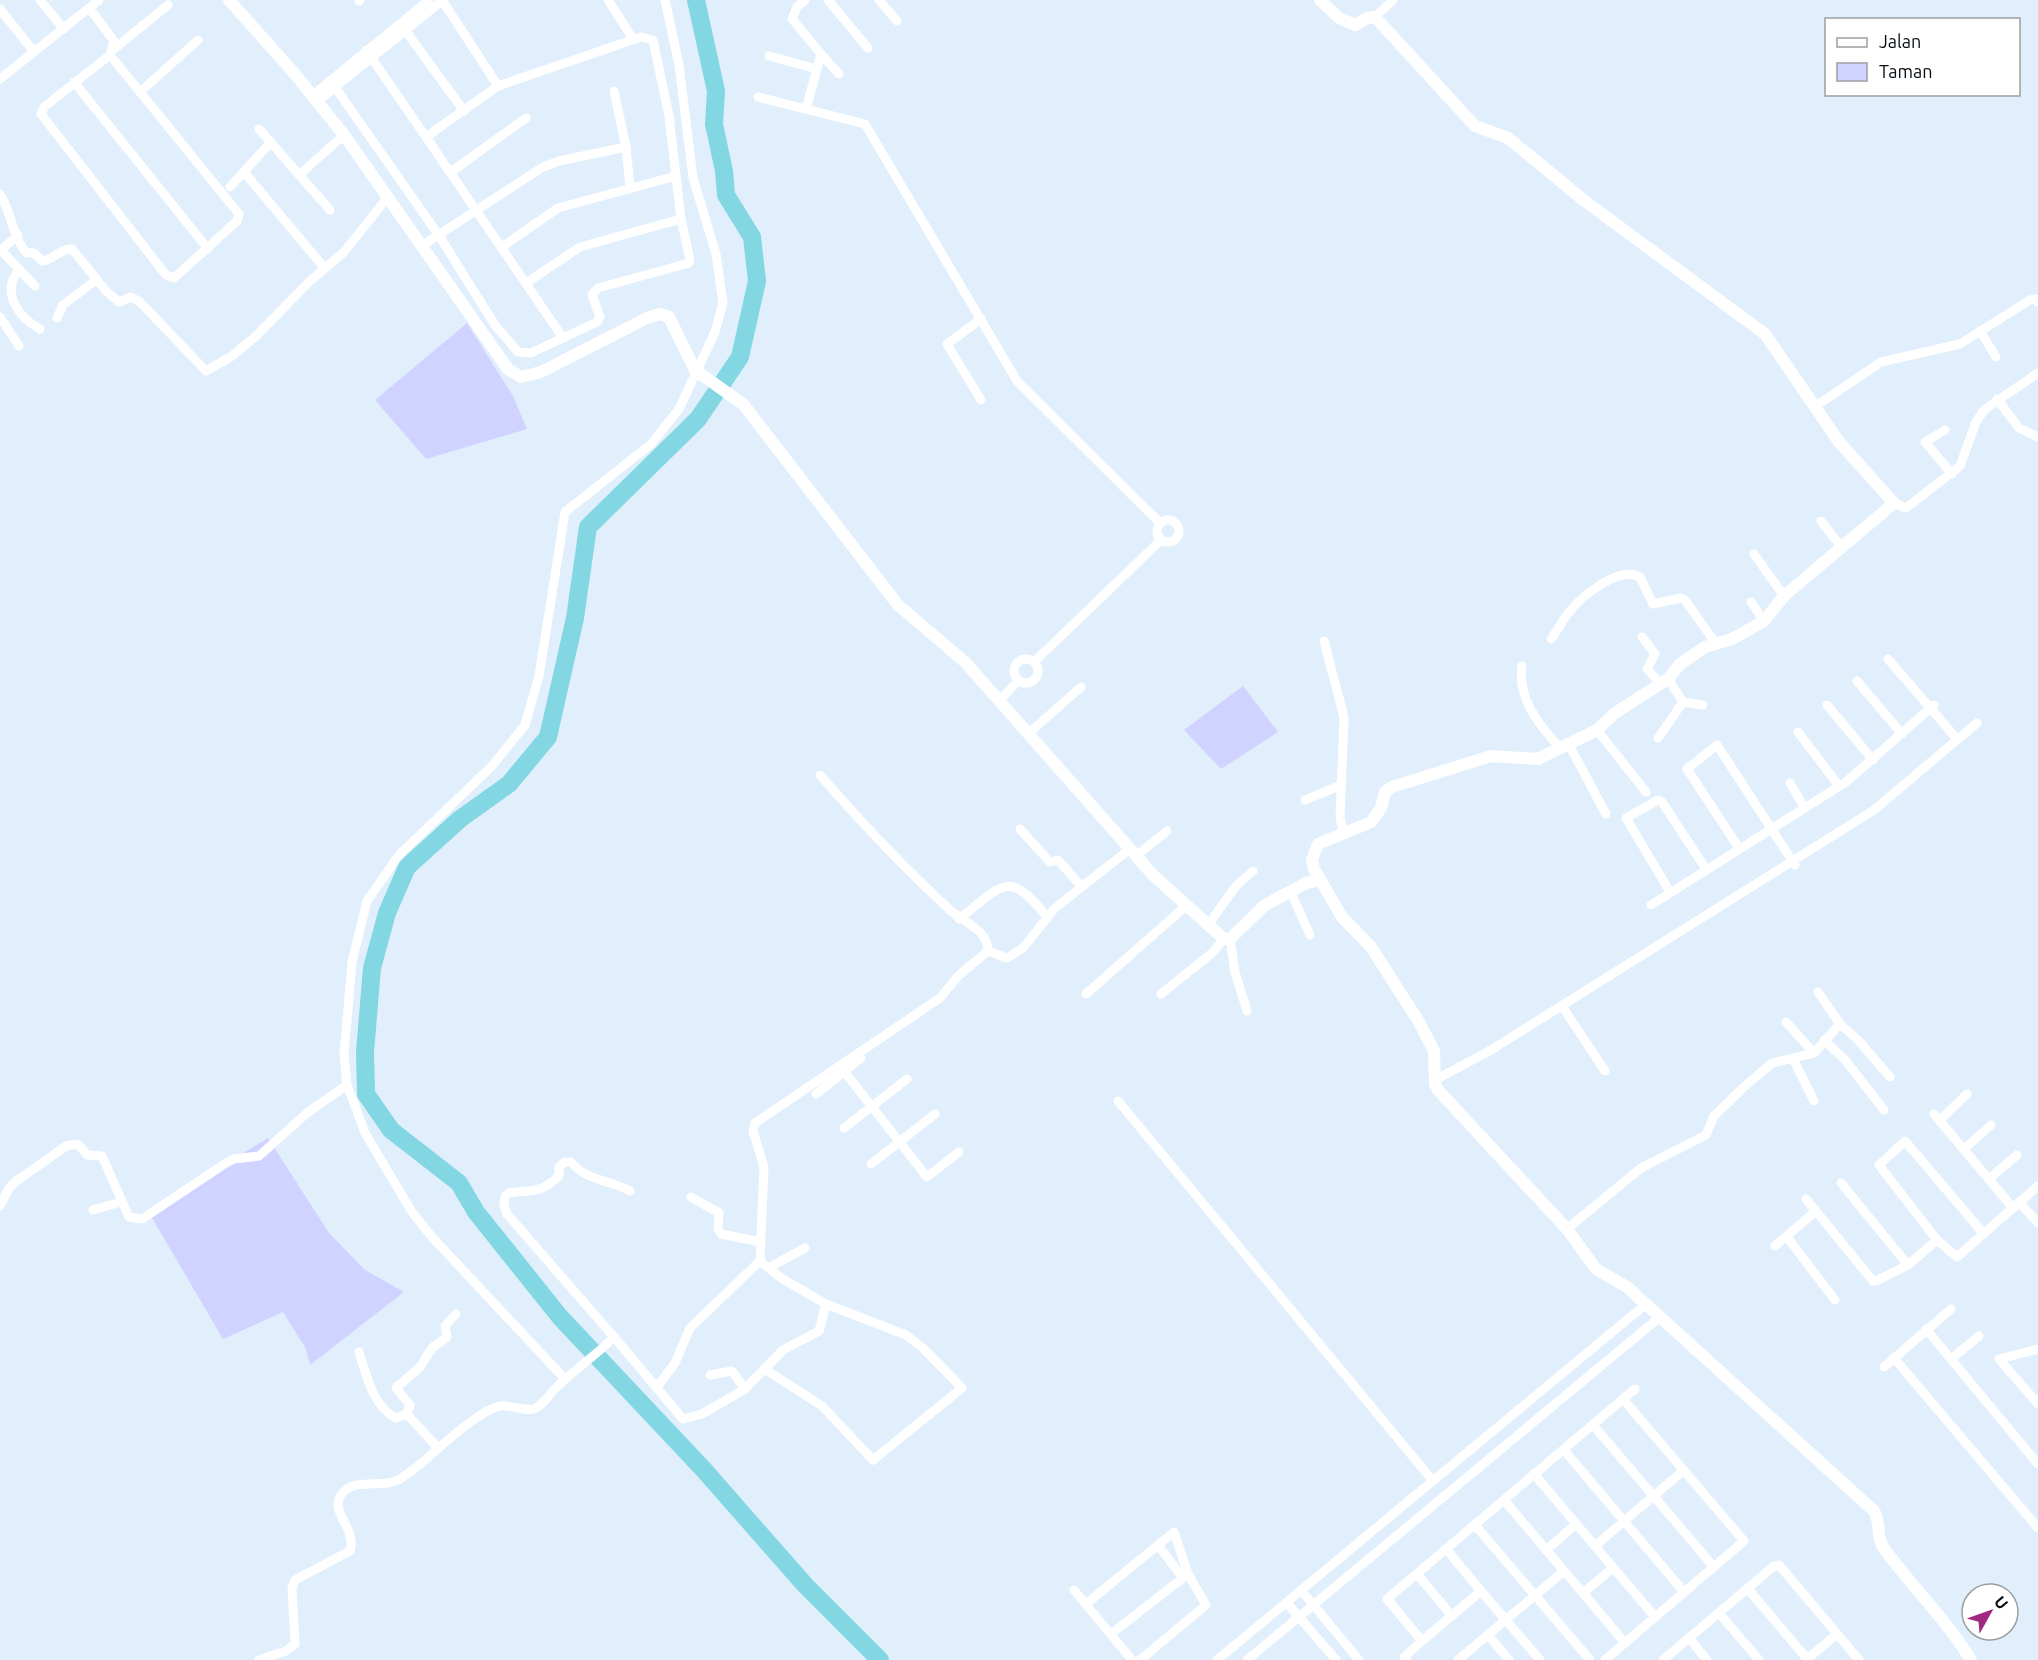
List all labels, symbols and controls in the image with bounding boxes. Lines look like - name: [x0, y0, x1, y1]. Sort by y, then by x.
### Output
- legend: [1825, 18, 2020, 96]
- text: Jalan: [1879, 31, 1921, 51]
- text: Taman: [1879, 61, 1933, 81]
- north arrow: [1960, 1582, 2020, 1642]
- text: U: [1991, 1592, 2012, 1612]

